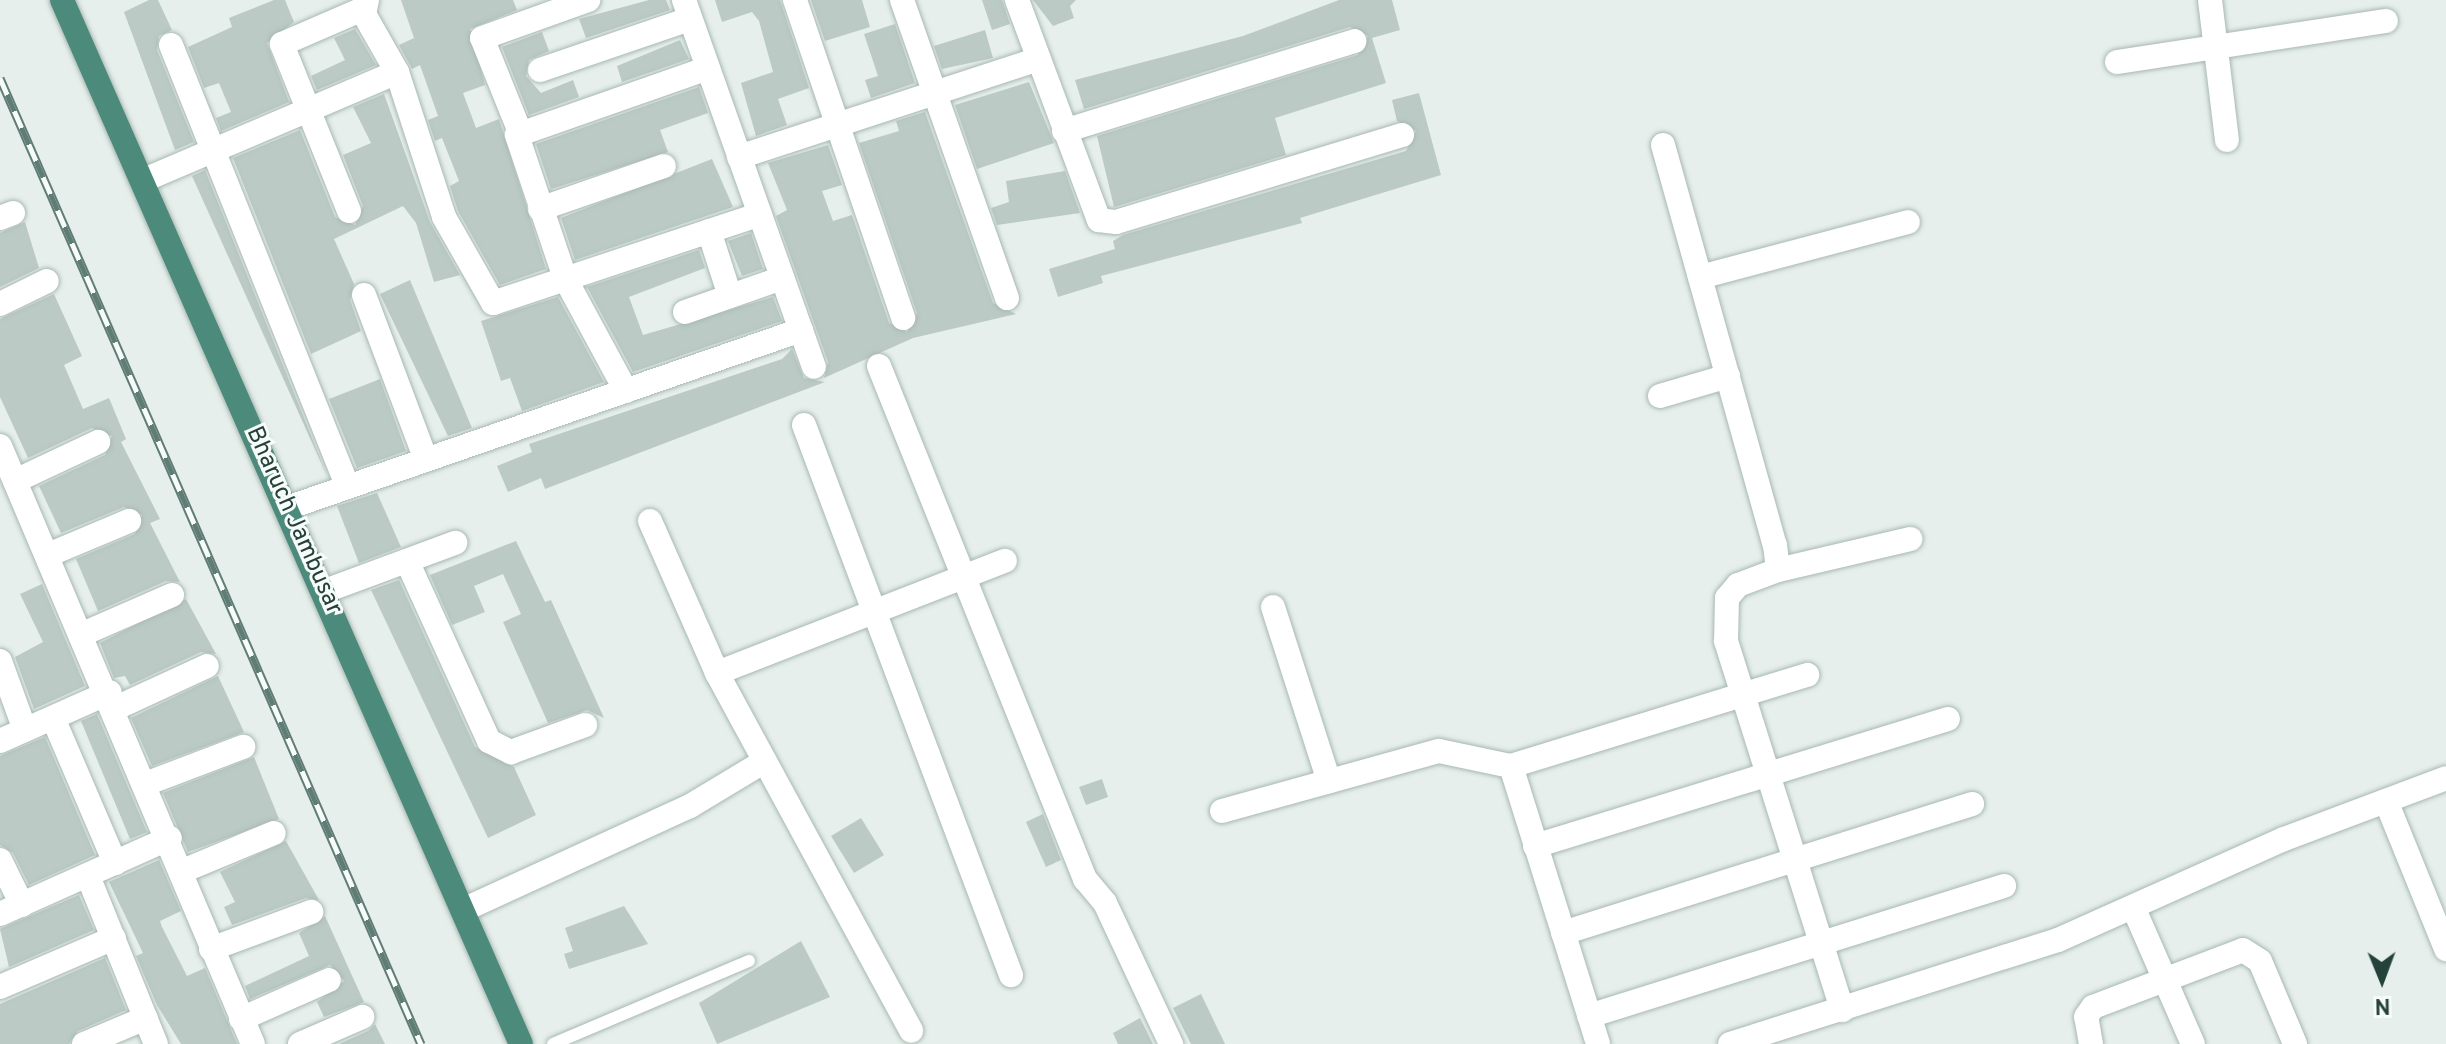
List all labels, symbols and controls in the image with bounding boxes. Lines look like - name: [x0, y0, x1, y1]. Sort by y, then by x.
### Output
- street label: Bharuch Jambusar: [239, 423, 347, 619]
- north arrow: [2342, 940, 2422, 1020]
- text: N: [2374, 991, 2391, 1018]

